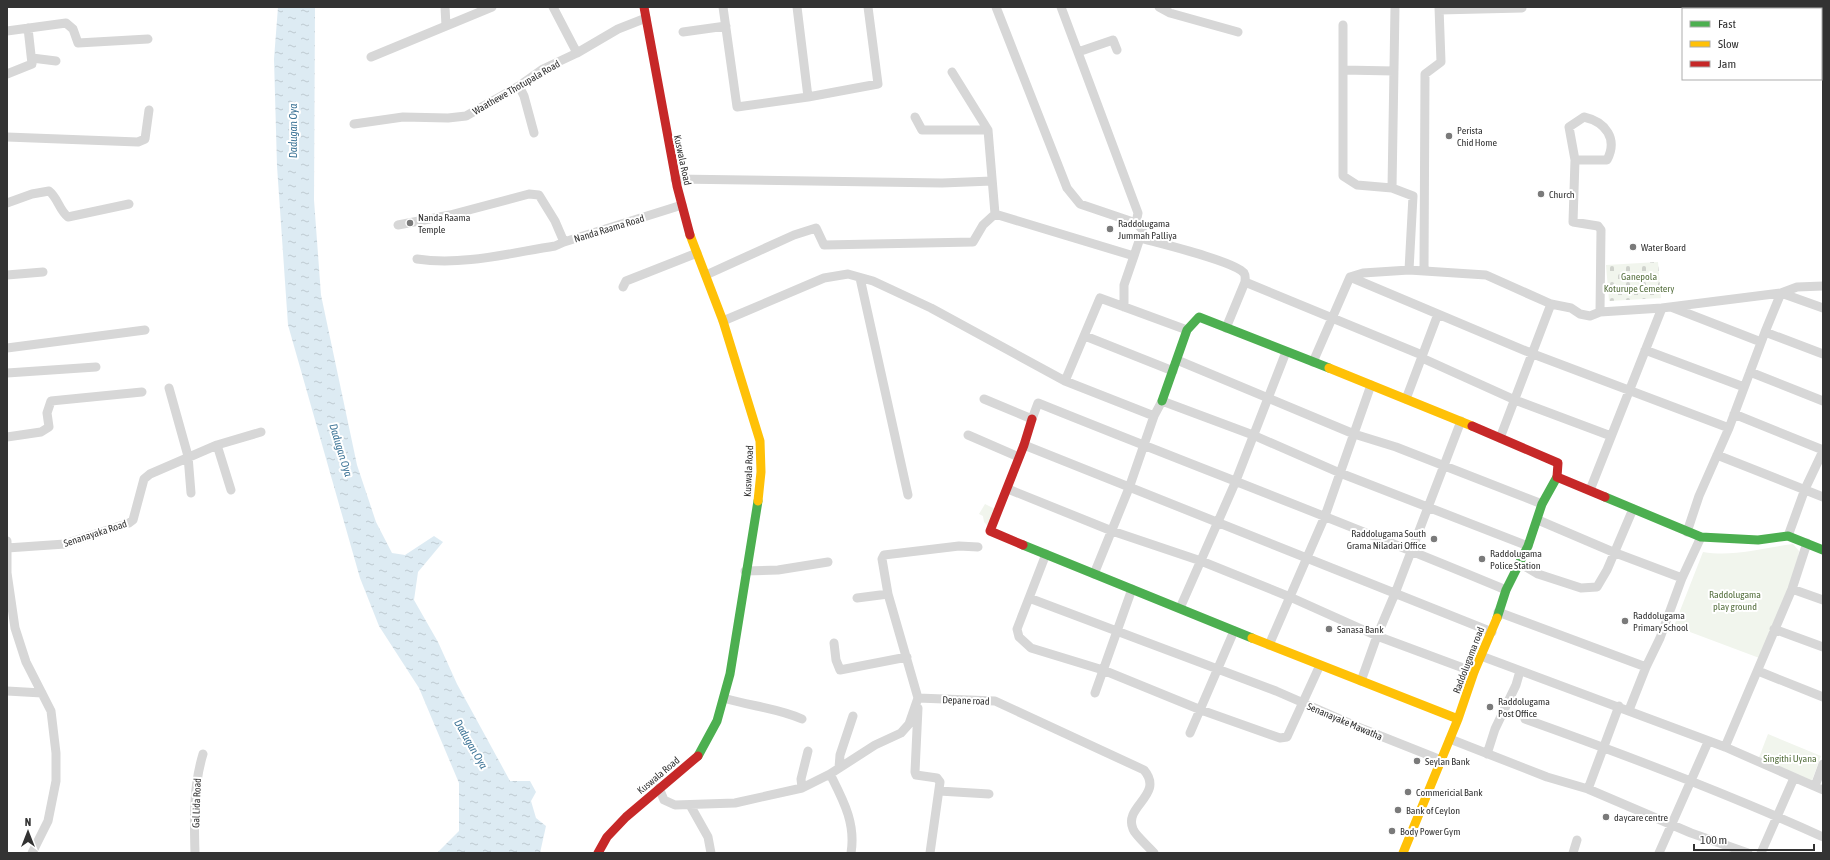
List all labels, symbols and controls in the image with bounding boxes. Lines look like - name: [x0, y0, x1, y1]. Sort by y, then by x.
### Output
- legend: [1682, 8, 1822, 80]
- text: Fast: [1718, 17, 1736, 31]
- text: Slow: [1718, 37, 1739, 51]
- text: Jam: [1718, 57, 1736, 71]
- street label: Waathewe Thotupala Road: [471, 58, 562, 117]
- water label: Dadugan Oya: [287, 104, 299, 158]
- place label: Perista Chid Home: [1457, 125, 1497, 148]
- marker: Perista Chid Home: [1444, 131, 1454, 141]
- street label: Kuswala Road: [672, 134, 693, 187]
- marker: Church: [1536, 189, 1546, 199]
- place label: Church: [1549, 189, 1575, 200]
- place label: Nanda Raama Temple: [418, 212, 471, 235]
- street label: Nanda Raama Road: [573, 213, 646, 244]
- marker: Nanda Raama Temple: [405, 218, 415, 228]
- place label: Raddolugama Jummah Palliya: [1118, 218, 1177, 241]
- marker: Raddolugama Jummah Palliya: [1105, 224, 1115, 234]
- marker: Water Board: [1628, 242, 1638, 252]
- place label: Water Board: [1641, 242, 1686, 253]
- park label: Ganepola Koturupe Cemetery: [1604, 271, 1674, 294]
- water label: Dadugan Oya: [327, 422, 355, 478]
- street label: Kuswala Road: [742, 445, 755, 497]
- street label: Senanayaka Road: [62, 518, 128, 549]
- place label: Raddolugama South Grama Niladari Office: [1347, 528, 1426, 551]
- marker: Raddolugama South Grama Niladari Office: [1429, 534, 1439, 544]
- place label: Raddolugama Police Station: [1490, 548, 1542, 571]
- marker: Raddolugama Police Station: [1477, 554, 1487, 564]
- park label: Raddolugama play ground: [1709, 589, 1761, 612]
- place label: Raddolugama Primary School: [1633, 610, 1689, 633]
- marker: Raddolugama Primary School: [1620, 616, 1630, 626]
- marker: Sanasa Bank: [1324, 624, 1334, 634]
- place label: Sanasa Bank: [1337, 624, 1384, 635]
- street label: Raddolugama road: [1451, 625, 1486, 695]
- street label: Depane road: [942, 694, 990, 707]
- place label: Raddolugama Post Office: [1498, 696, 1550, 719]
- street label: Senanayake Mawatha: [1305, 701, 1384, 742]
- marker: Raddolugama Post Office: [1485, 702, 1495, 712]
- water label: Dadugan Oya: [452, 717, 490, 771]
- park label: Singithi Uyana: [1763, 753, 1817, 764]
- street label: Kuswala Road: [635, 754, 682, 796]
- marker: Seylan Bank: [1412, 756, 1422, 766]
- place label: Seylan Bank: [1425, 756, 1471, 767]
- street label: Gal Lida Road: [190, 778, 203, 828]
- marker: Commericial Bank: [1403, 787, 1413, 797]
- place label: Commericial Bank: [1416, 787, 1483, 798]
- marker: Bank of Ceylon: [1393, 805, 1403, 815]
- place label: Bank of Ceylon: [1406, 805, 1460, 816]
- north arrow: [8, 812, 48, 852]
- marker: daycare centre: [1601, 812, 1611, 822]
- place label: daycare centre: [1614, 812, 1669, 823]
- text: N: [25, 816, 31, 828]
- marker: Body Power Gym: [1387, 826, 1397, 836]
- place label: Body Power Gym: [1400, 826, 1460, 837]
- scale bar: [1694, 826, 1814, 852]
- text: 100 m: [1700, 833, 1727, 847]

